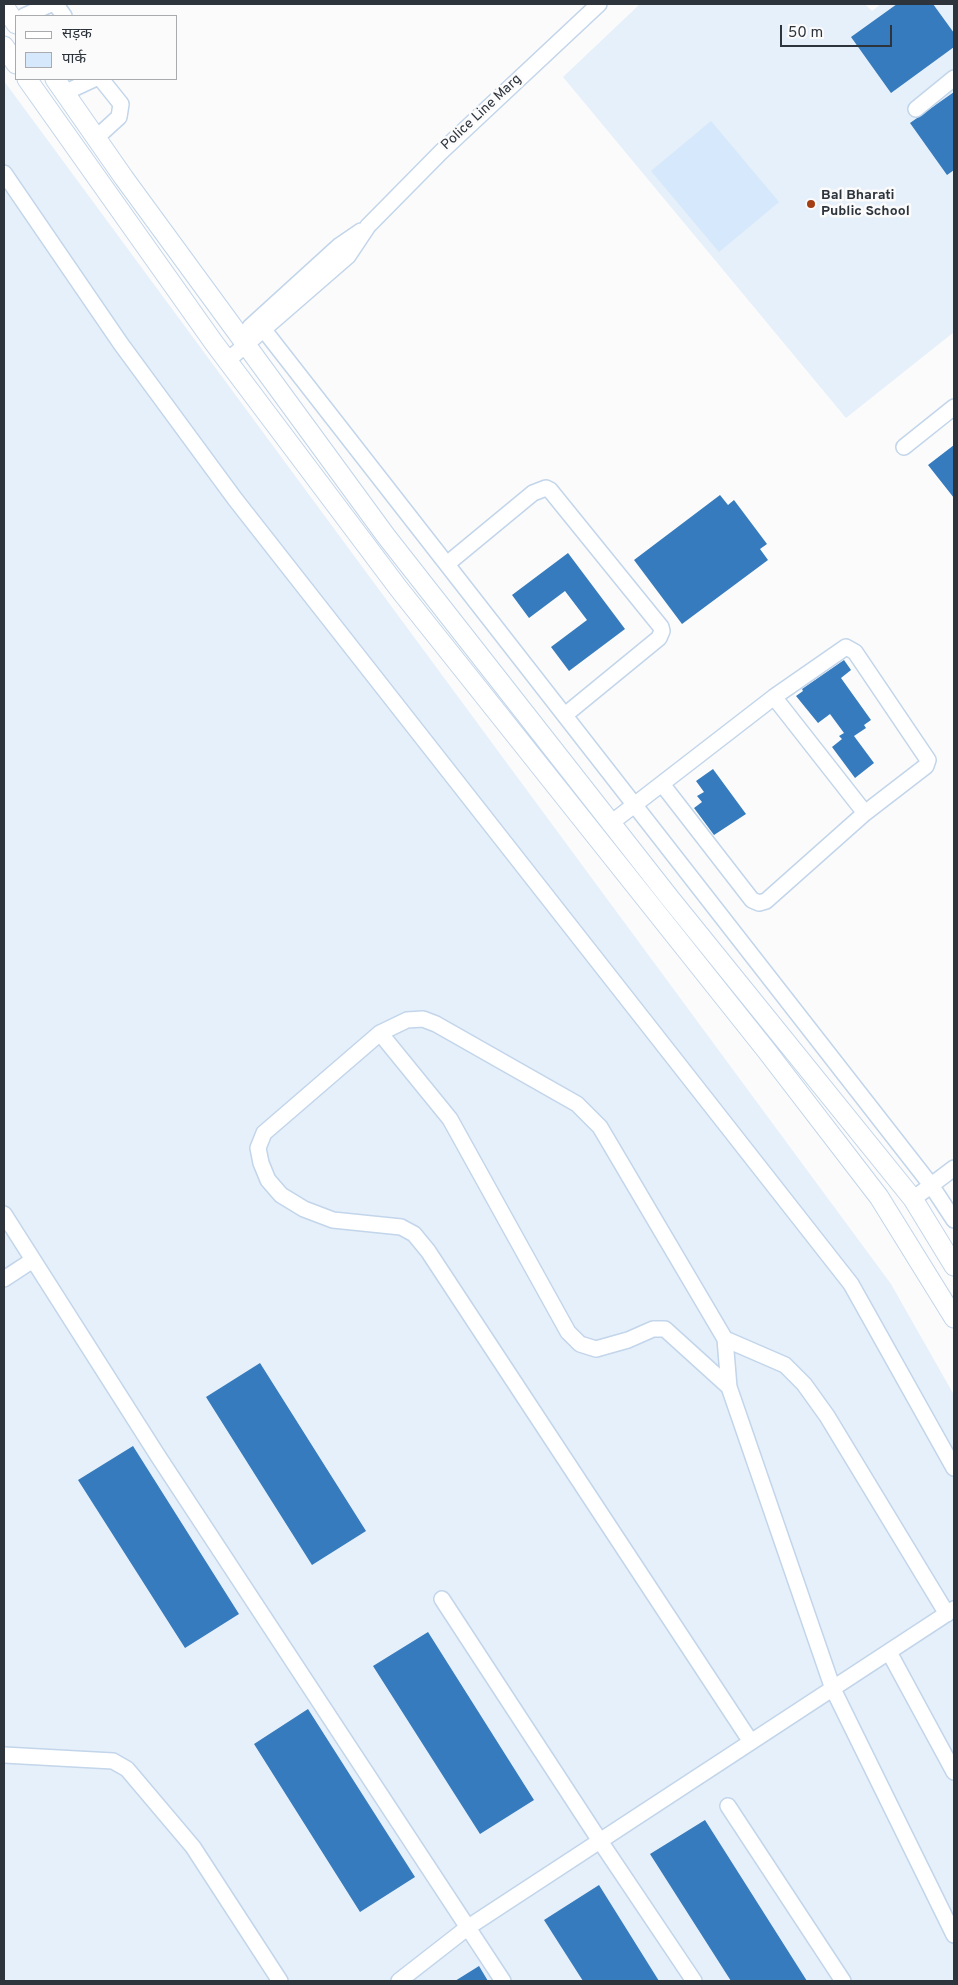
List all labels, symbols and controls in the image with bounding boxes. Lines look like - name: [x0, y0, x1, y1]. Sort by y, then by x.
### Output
- legend: [15, 15, 178, 80]
- scale bar: [783, 15, 896, 47]
- text: 50 m: [788, 24, 823, 43]
- text: सड़क: [62, 25, 92, 44]
- text: पार्क: [62, 50, 86, 69]
- street label: Police Line Marg: [438, 72, 526, 154]
- place label: Bal Bharati Public School: [821, 188, 910, 220]
- marker: Bal Bharati Public School: [805, 198, 817, 210]

